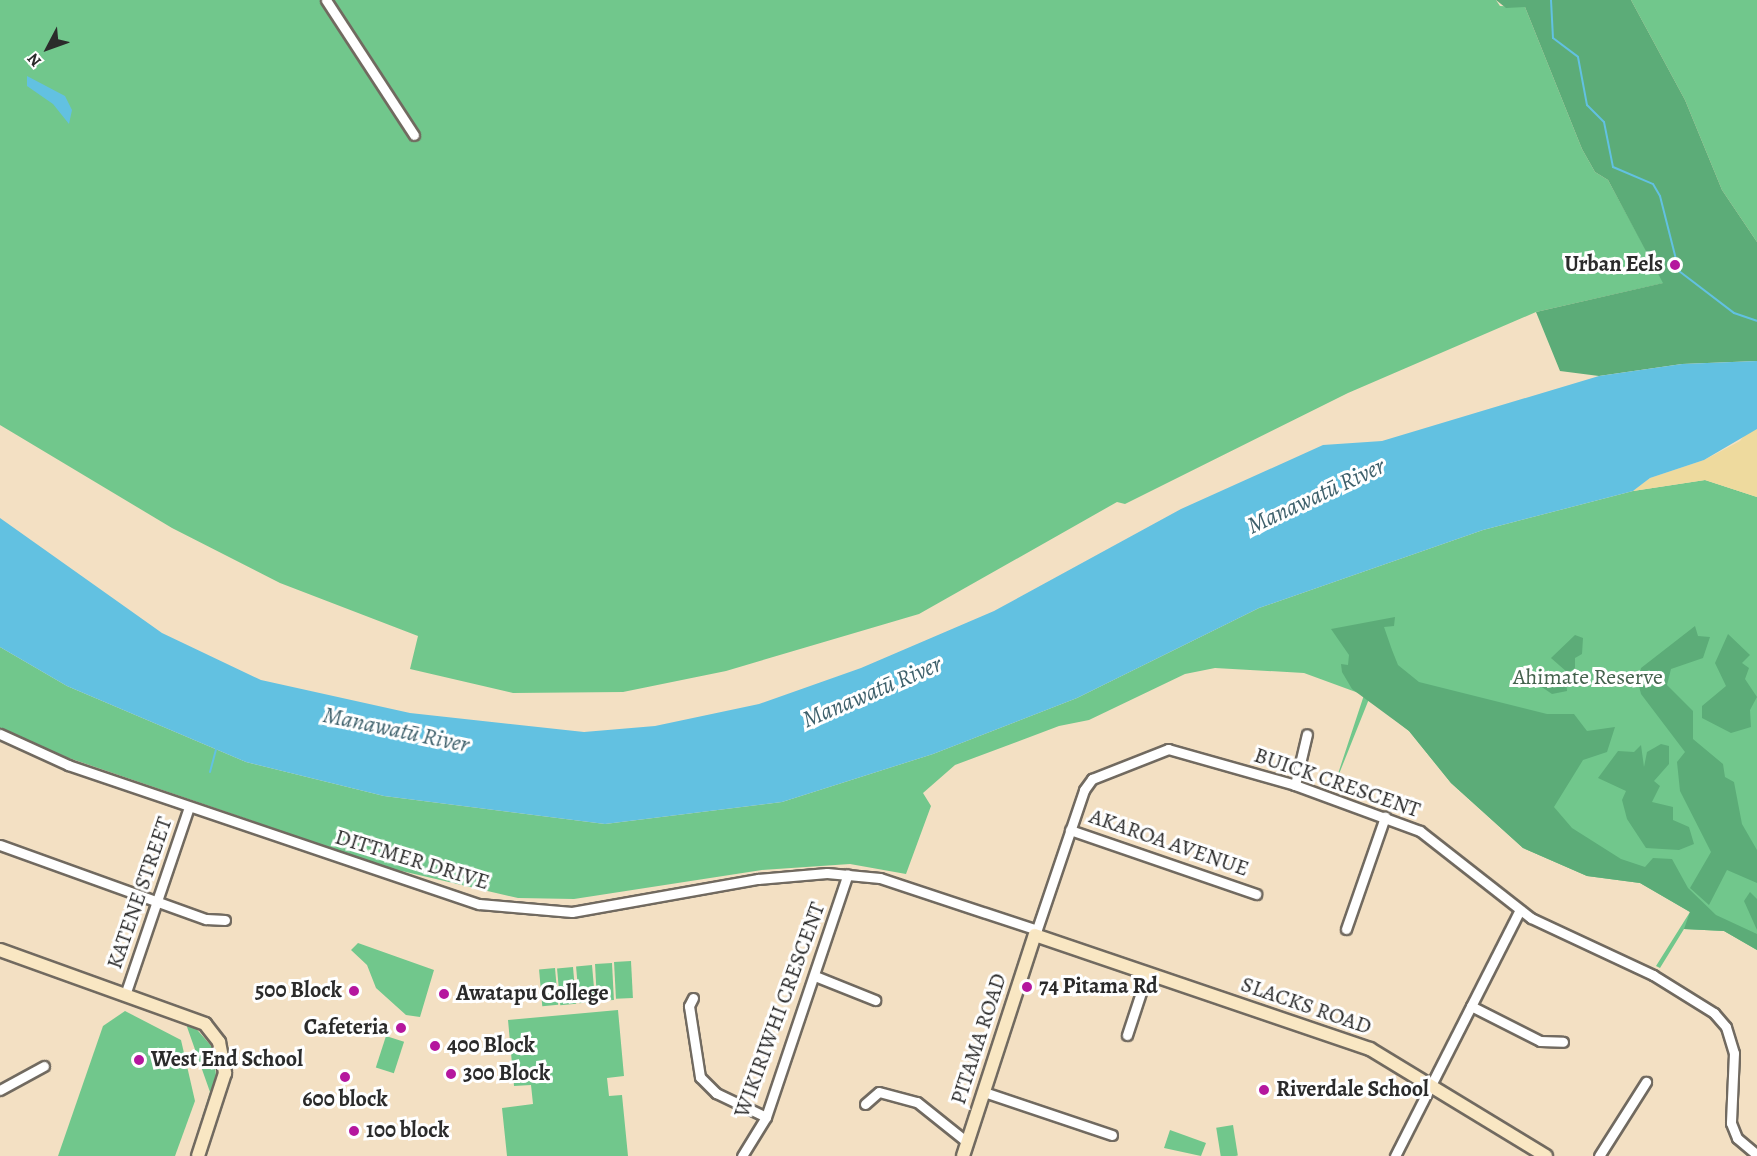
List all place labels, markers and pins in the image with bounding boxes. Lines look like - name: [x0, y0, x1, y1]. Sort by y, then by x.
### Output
- place label: Urban Eels: [1564, 252, 1663, 278]
- marker: Urban Eels: [1668, 258, 1682, 272]
- place label: 74 Pitama Rd: [1039, 974, 1158, 1000]
- place label: 500 Block: [255, 978, 342, 1004]
- marker: 74 Pitama Rd: [1020, 980, 1034, 994]
- place label: Awatapu College: [456, 981, 609, 1007]
- marker: 500 Block: [347, 984, 361, 998]
- marker: Awatapu College: [437, 987, 451, 1001]
- place label: Cafeteria: [304, 1015, 389, 1041]
- marker: Cafeteria: [394, 1021, 408, 1035]
- place label: 400 Block: [447, 1033, 535, 1059]
- marker: 400 Block: [428, 1039, 442, 1053]
- place label: West End School: [151, 1047, 303, 1073]
- marker: West End School: [132, 1053, 146, 1067]
- place label: 300 Block: [463, 1061, 550, 1087]
- marker: 300 Block: [444, 1067, 458, 1081]
- marker: 600 block: [338, 1070, 352, 1084]
- place label: Riverdale School: [1276, 1077, 1429, 1103]
- marker: Riverdale School: [1257, 1083, 1271, 1097]
- place label: 600 block: [302, 1087, 388, 1113]
- place label: 100 block: [366, 1118, 449, 1144]
- marker: 100 block: [347, 1124, 361, 1138]

